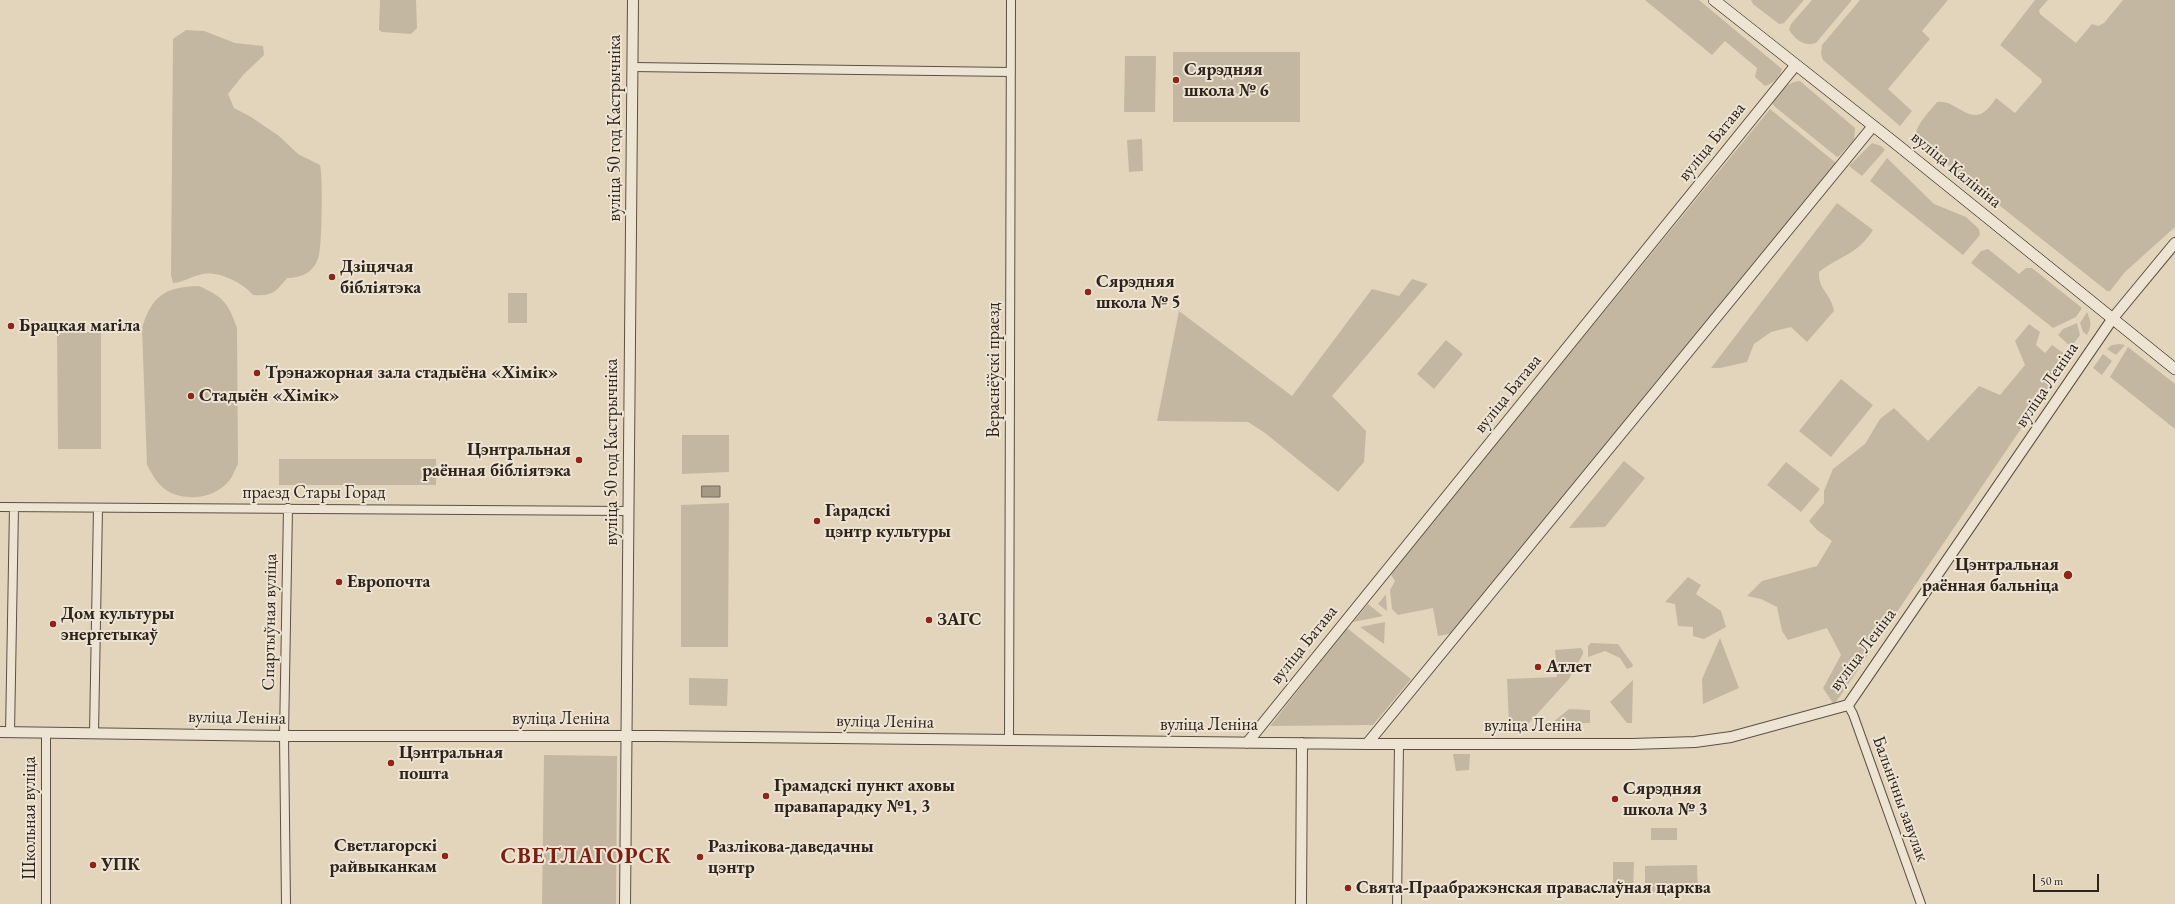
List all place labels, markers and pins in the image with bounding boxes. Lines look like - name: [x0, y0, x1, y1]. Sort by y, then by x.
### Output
- place label: Сярэдняя школа № 6: [1184, 59, 1269, 102]
- marker: Сярэдняя школа № 6: [1171, 75, 1181, 85]
- place label: Дзіцячая бібліятэка: [340, 256, 421, 298]
- place label: Сярэдняя школа № 5: [1096, 271, 1181, 314]
- marker: Дзіцячая бібліятэка: [327, 272, 337, 282]
- marker: Сярэдняя школа № 5: [1083, 287, 1093, 297]
- place label: Брацкая магіла: [19, 315, 140, 337]
- marker: Брацкая магіла: [6, 321, 16, 331]
- place label: Трэнажорная зала стадыёна «Хімік»: [265, 362, 558, 384]
- marker: Трэнажорная зала стадыёна «Хімік»: [252, 368, 262, 378]
- place label: Стадыён «Хімік»: [199, 385, 340, 407]
- marker: Стадыён «Хімік»: [186, 391, 196, 401]
- place label: Цэнтральная раённая бібліятэка: [422, 439, 571, 482]
- marker: Цэнтральная раённая бібліятэка: [574, 455, 584, 465]
- place label: Гарадскі цэнтр культуры: [825, 500, 951, 542]
- marker: Гарадскі цэнтр культуры: [812, 516, 822, 526]
- place label: Цэнтральная раённая бальніца: [1922, 554, 2059, 596]
- marker: Цэнтральная раённая бальніца: [2062, 569, 2074, 581]
- place label: Европочта: [347, 571, 430, 593]
- marker: Европочта: [334, 577, 344, 587]
- place label: Дом культуры энергетыкаў: [61, 603, 175, 646]
- place label: ЗАГС: [937, 609, 981, 631]
- marker: ЗАГС: [924, 615, 934, 625]
- marker: Дом культуры энергетыкаў: [48, 619, 58, 629]
- place label: Атлет: [1546, 656, 1591, 678]
- marker: Атлет: [1533, 662, 1543, 672]
- place label: Цэнтральная пошта: [399, 742, 503, 784]
- marker: Цэнтральная пошта: [386, 758, 396, 768]
- place label: Грамадскі пункт аховы правапарадку №1, 3: [774, 775, 955, 818]
- place label: Сярэдняя школа № 3: [1623, 778, 1708, 820]
- marker: Грамадскі пункт аховы правапарадку №1, 3: [761, 791, 771, 801]
- marker: Сярэдняя школа № 3: [1610, 794, 1620, 804]
- place label: Светлагорскі райвыканкам: [329, 835, 437, 878]
- place label: Разлікова-даведачны цэнтр: [708, 836, 874, 878]
- marker: Светлагорскі райвыканкам: [440, 851, 450, 861]
- marker: Разлікова-даведачны цэнтр: [695, 852, 705, 862]
- place label: УПК: [101, 854, 140, 876]
- marker: УПК: [88, 860, 98, 870]
- place label: Свята-Праабражэнская праваслаўная царква: [1356, 877, 1711, 899]
- marker: Свята-Праабражэнская праваслаўная царква: [1343, 883, 1353, 893]

